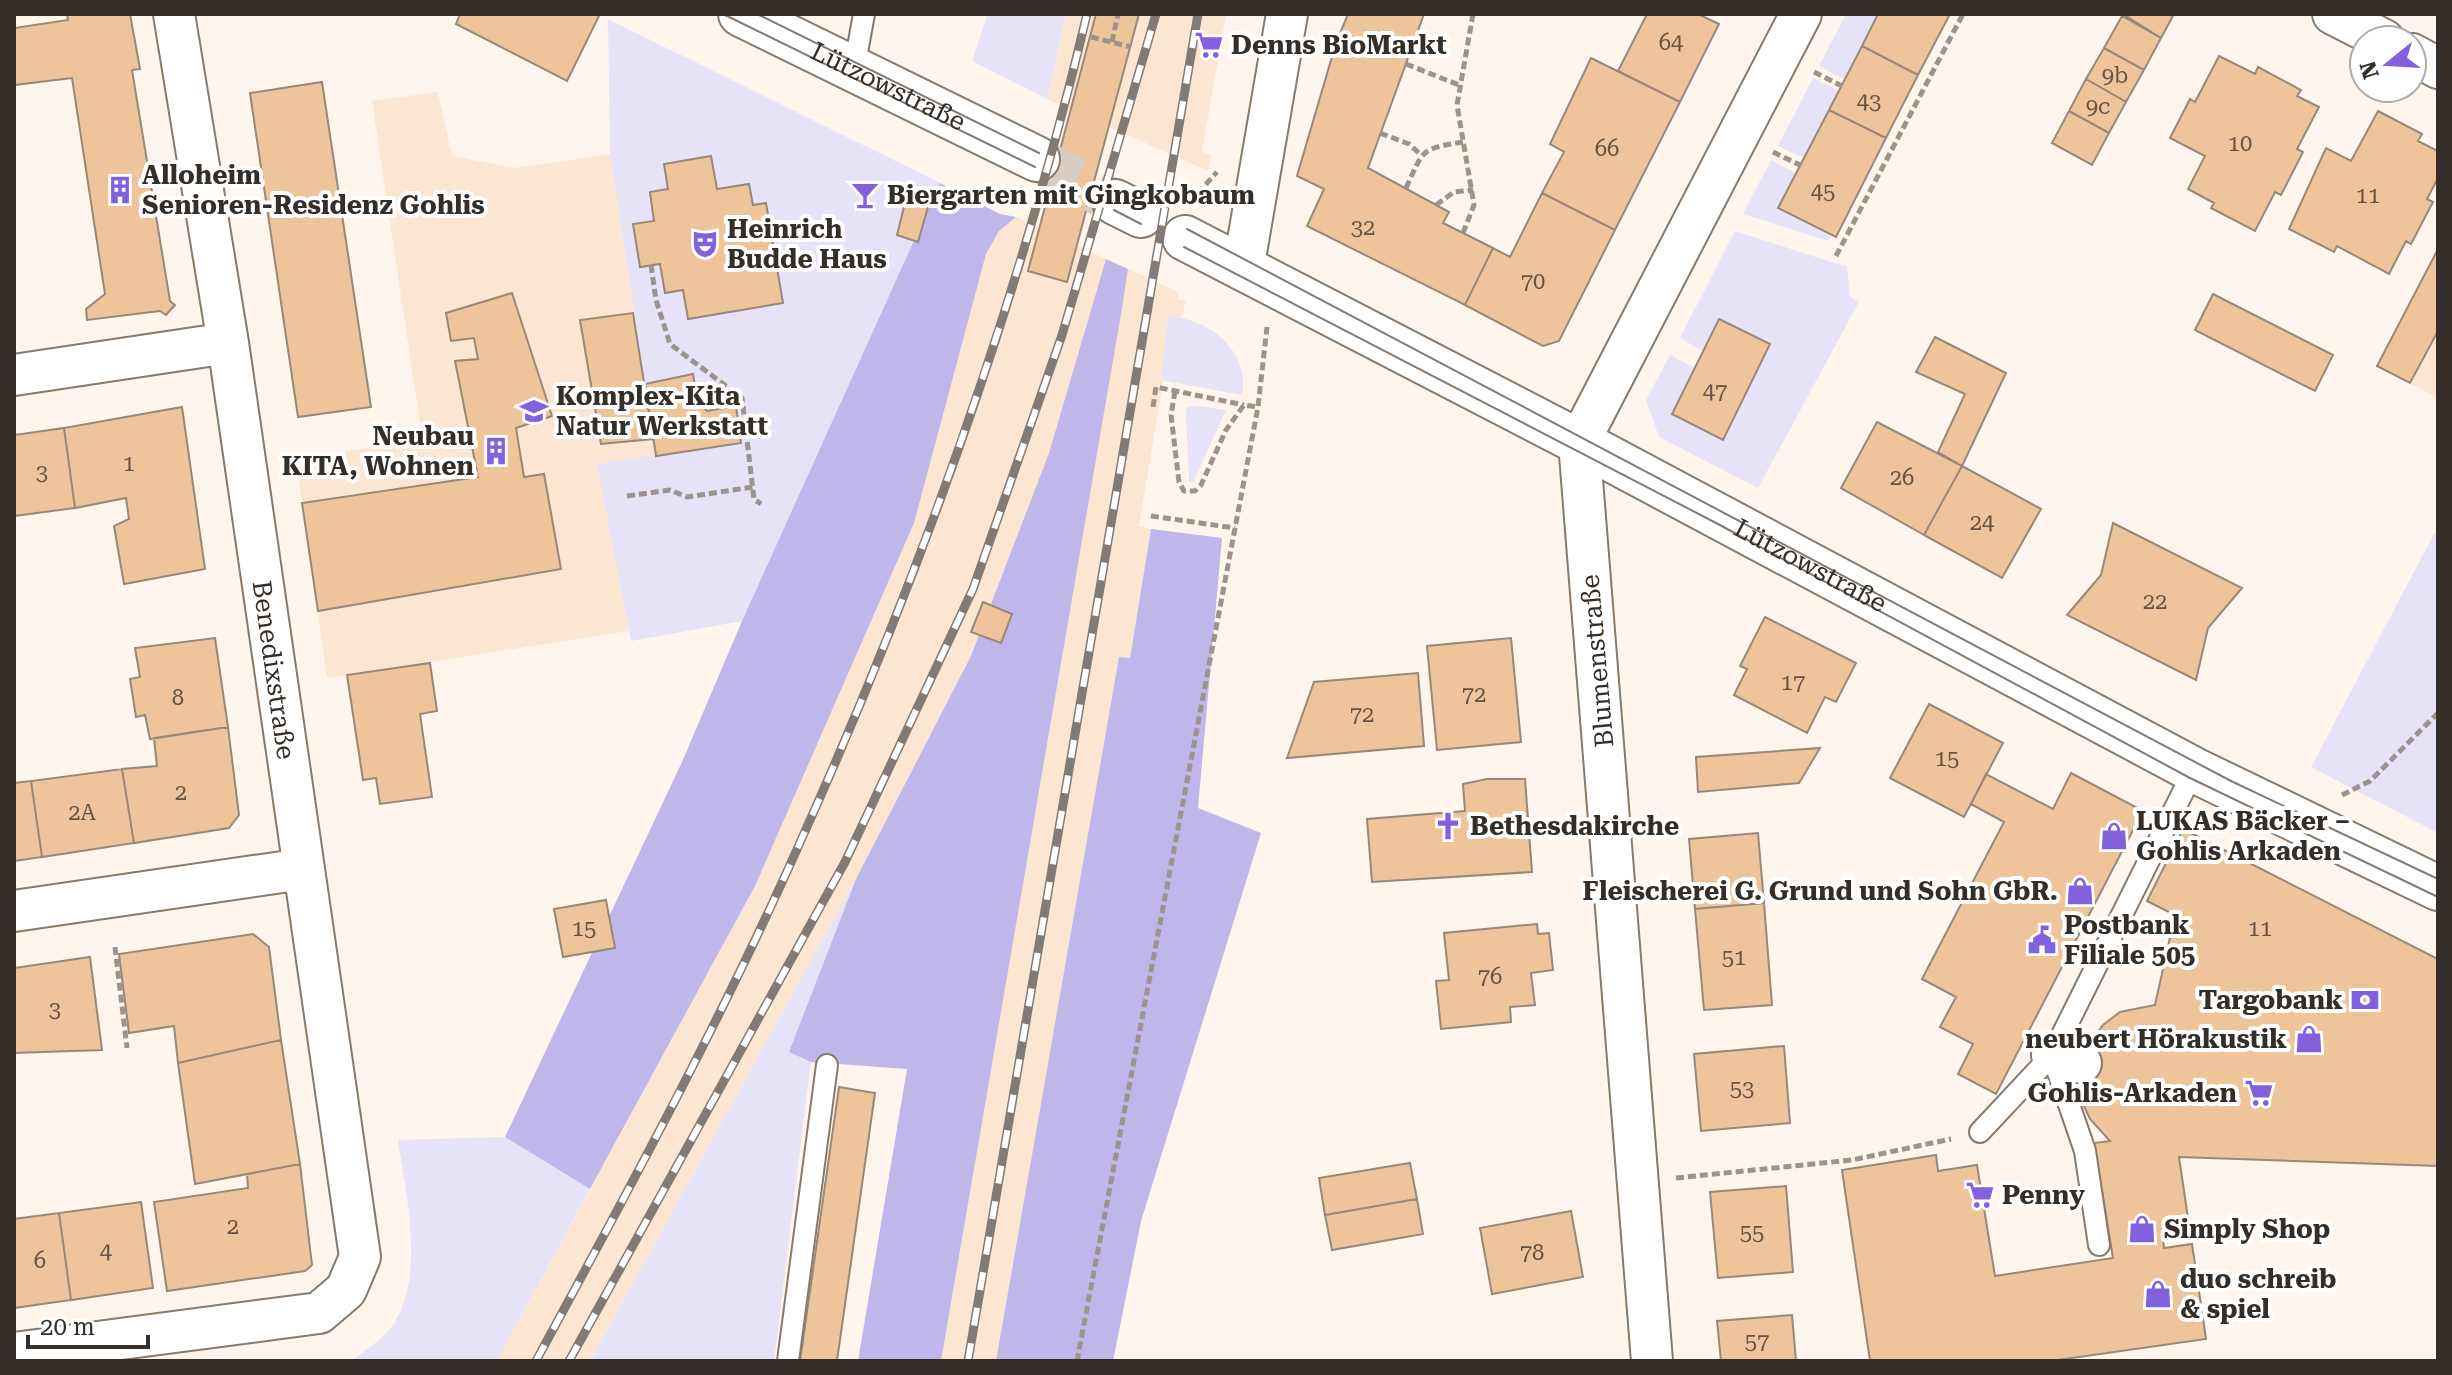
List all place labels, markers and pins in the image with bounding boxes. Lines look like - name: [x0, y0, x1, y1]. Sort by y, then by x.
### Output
- supermarket icon: Denns BioMarkt: [1194, 30, 1224, 60]
- place label: Denns BioMarkt: [1231, 30, 1447, 60]
- place label: Alloheim Senioren-Residenz Gohlis: [142, 160, 485, 220]
- building icon: Alloheim Senioren-Residenz Gohlis: [105, 175, 135, 205]
- bar icon: Biergarten mit Gingkobaum: [850, 180, 880, 210]
- place label: Biergarten mit Gingkobaum: [887, 180, 1255, 210]
- place label: Heinrich Budde Haus: [727, 214, 887, 274]
- theatre icon: Heinrich Budde Haus: [690, 229, 720, 259]
- place label: Komplex-Kita Natur Werkstatt: [556, 381, 769, 441]
- school or university icon: Komplex-Kita Natur Werkstatt: [519, 396, 549, 426]
- place label: Neubau KITA, Wohnen: [282, 421, 474, 481]
- building icon: Neubau KITA, Wohnen: [481, 436, 511, 466]
- place label: LUKAS Bäcker – Gohlis Arkaden: [2136, 806, 2350, 866]
- church icon: Bethesdakirche: [1433, 811, 1463, 841]
- place label: Bethesdakirche: [1470, 811, 1679, 841]
- shop icon: LUKAS Bäcker – Gohlis Arkaden: [2099, 821, 2129, 851]
- place label: Fleischerei G. Grund und Sohn GbR.: [1583, 876, 2058, 906]
- shop icon: Fleischerei G. Grund und Sohn GbR.: [2065, 876, 2095, 906]
- place label: Postbank Filiale 505: [2064, 910, 2195, 970]
- public building icon: Postbank Filiale 505: [2027, 925, 2057, 955]
- place label: Targobank: [2198, 985, 2343, 1015]
- bank icon: Targobank: [2350, 985, 2380, 1015]
- place label: neubert Hörakustik: [2025, 1024, 2287, 1054]
- shop icon: neubert Hörakustik: [2294, 1024, 2324, 1054]
- place label: Gohlis-Arkaden: [2028, 1078, 2237, 1108]
- supermarket icon: Gohlis-Arkaden: [2244, 1078, 2274, 1108]
- supermarket icon: Penny: [1965, 1180, 1995, 1210]
- place label: Penny: [2002, 1180, 2085, 1210]
- shop icon: Simply Shop: [2127, 1214, 2157, 1244]
- place label: Simply Shop: [2164, 1214, 2330, 1244]
- place label: duo schreib & spiel: [2180, 1264, 2337, 1324]
- shop icon: duo schreib & spiel: [2143, 1279, 2173, 1309]

